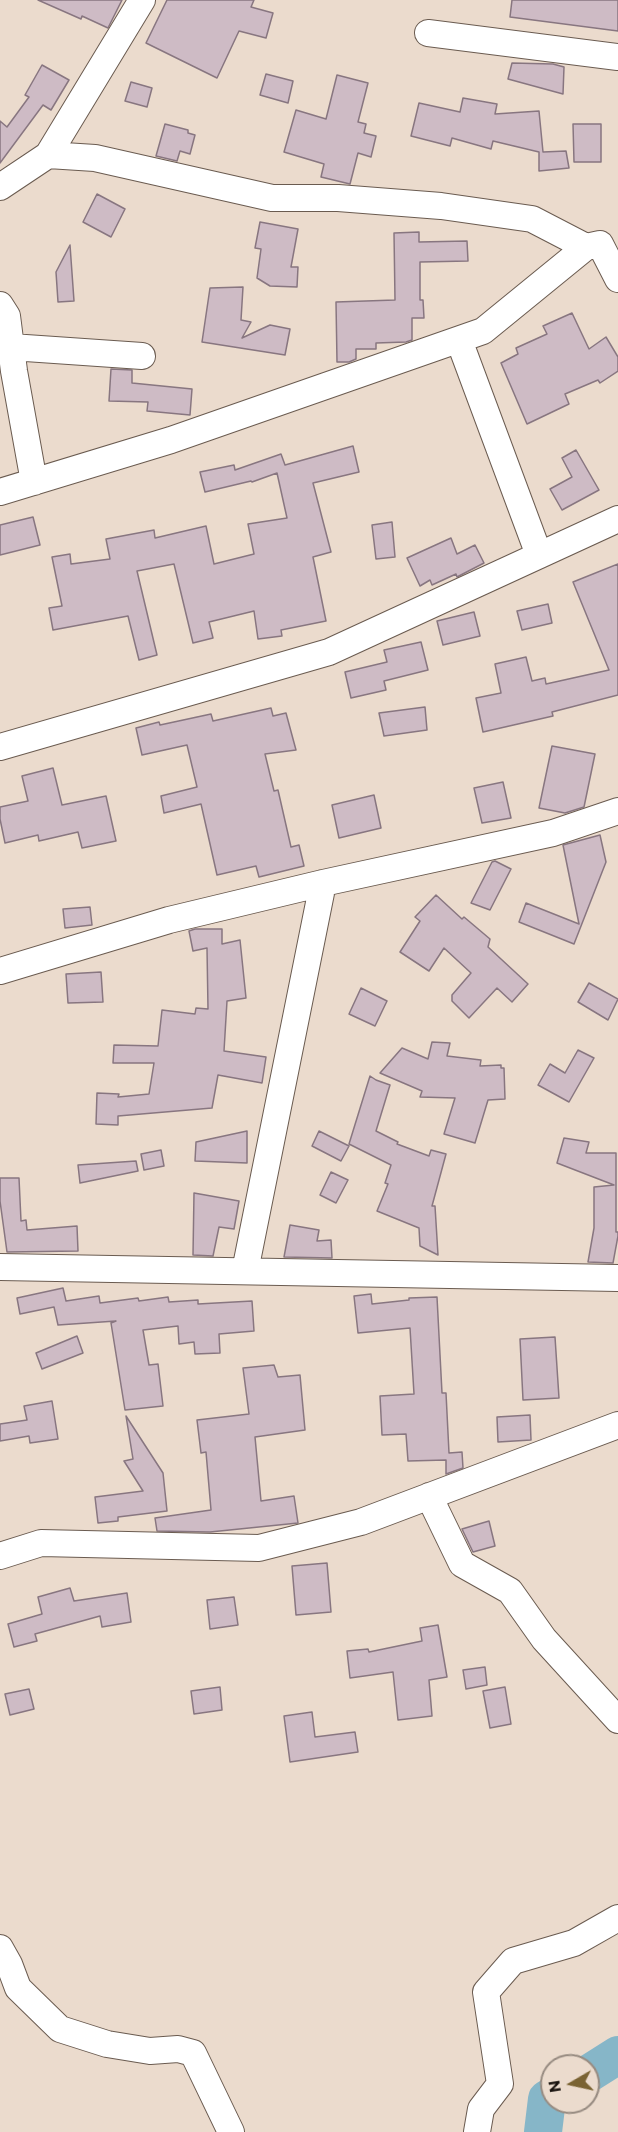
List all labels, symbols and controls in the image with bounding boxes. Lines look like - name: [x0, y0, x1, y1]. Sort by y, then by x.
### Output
- north arrow: [540, 2054, 600, 2114]
- text: N: [543, 2079, 564, 2094]

